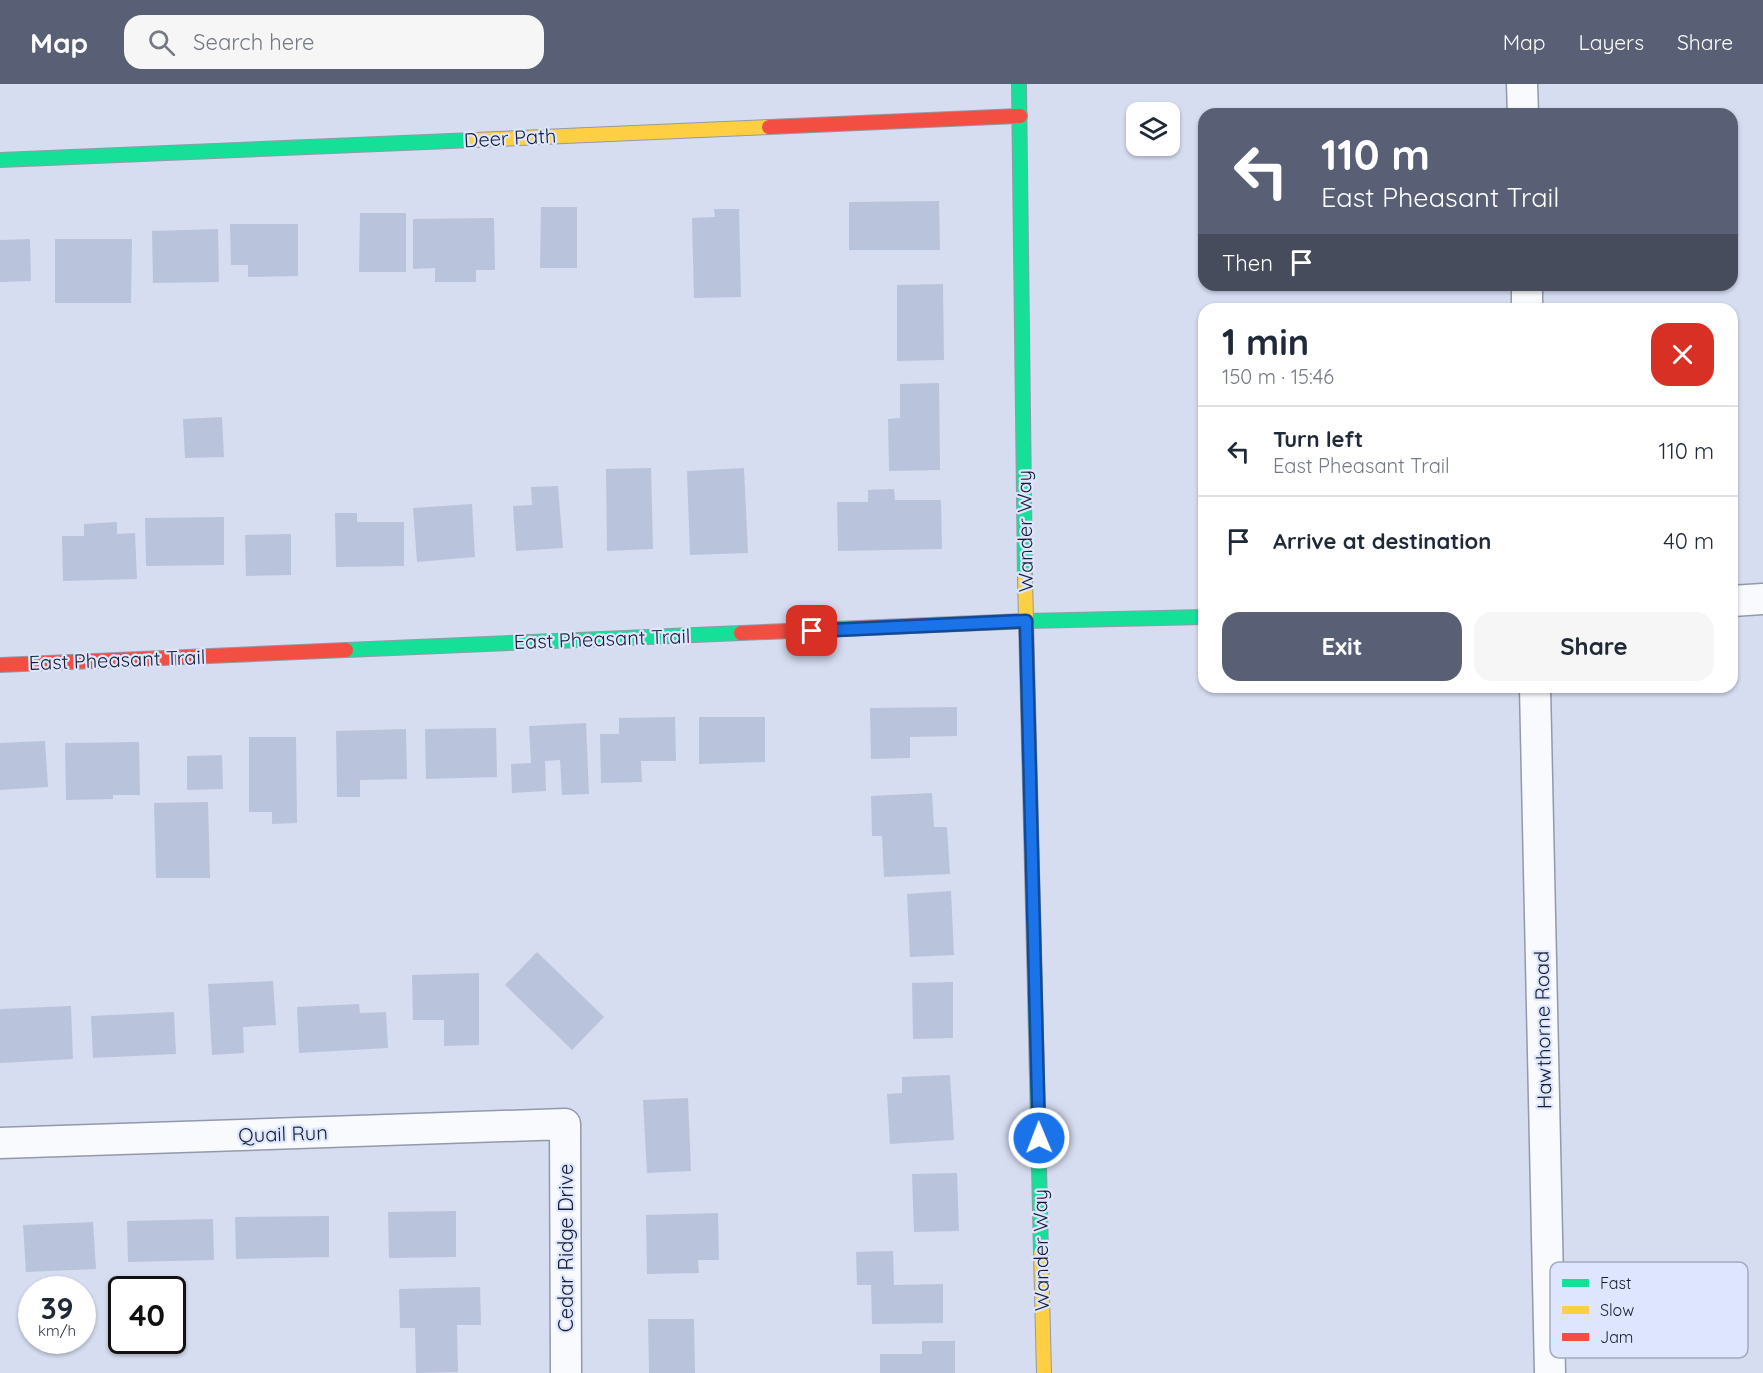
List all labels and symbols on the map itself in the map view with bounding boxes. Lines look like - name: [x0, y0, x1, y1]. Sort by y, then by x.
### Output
- street label: Deer Path: [463, 123, 557, 152]
- street label: Wander Way: [1011, 470, 1038, 592]
- pin: [786, 605, 837, 656]
- street label: East Pheasant Trail: [513, 623, 691, 654]
- street label: East Pheasant Trail: [28, 644, 206, 675]
- street label: Hawthorne Road: [1529, 951, 1556, 1109]
- position arrow: [1007, 1106, 1071, 1170]
- street label: Quail Run: [238, 1119, 328, 1148]
- street label: Cedar Ridge Drive: [553, 1164, 578, 1332]
- street label: Wander Way: [1027, 1189, 1054, 1311]
- legend: [1550, 1262, 1748, 1358]
- text: Fast: [1600, 1273, 1631, 1293]
- speed limit sign: 40: [108, 1276, 186, 1354]
- text: Slow: [1600, 1300, 1634, 1320]
- text: Jam: [1600, 1327, 1633, 1347]

